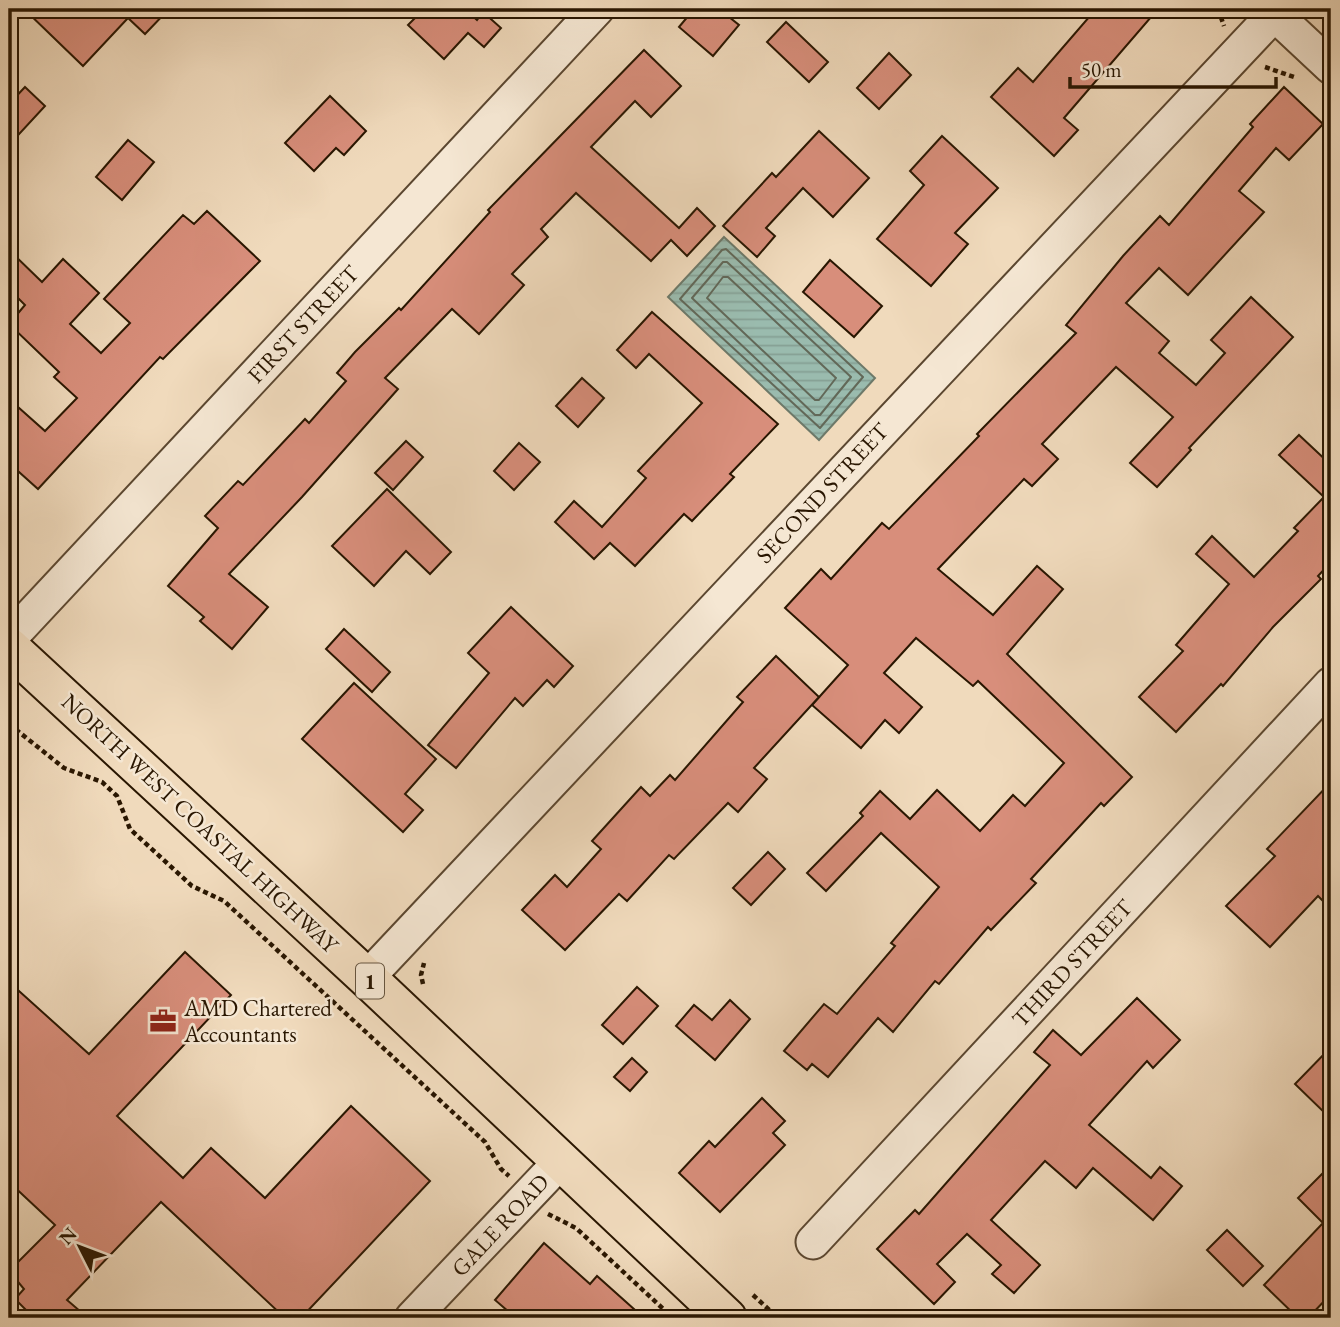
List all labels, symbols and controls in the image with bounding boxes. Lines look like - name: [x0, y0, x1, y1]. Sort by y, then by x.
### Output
- scale bar: [1070, 46, 1277, 90]
- text: 50 m: [1081, 56, 1122, 83]
- street label: FIRST STREET: [241, 258, 366, 389]
- street label: SECOND STREET: [749, 416, 895, 570]
- street label: NORTH WEST COASTAL HIGHWAY: [55, 687, 346, 961]
- street label: THIRD STREET: [1005, 892, 1139, 1033]
- road number: 1: [356, 964, 384, 998]
- place label: AMD Chartered Accountants: [183, 993, 332, 1049]
- office icon: AMD Chartered Accountants: [148, 1006, 178, 1036]
- street label: GALE ROAD: [445, 1167, 555, 1283]
- north arrow: [46, 1212, 116, 1282]
- text: N: [53, 1221, 83, 1250]

